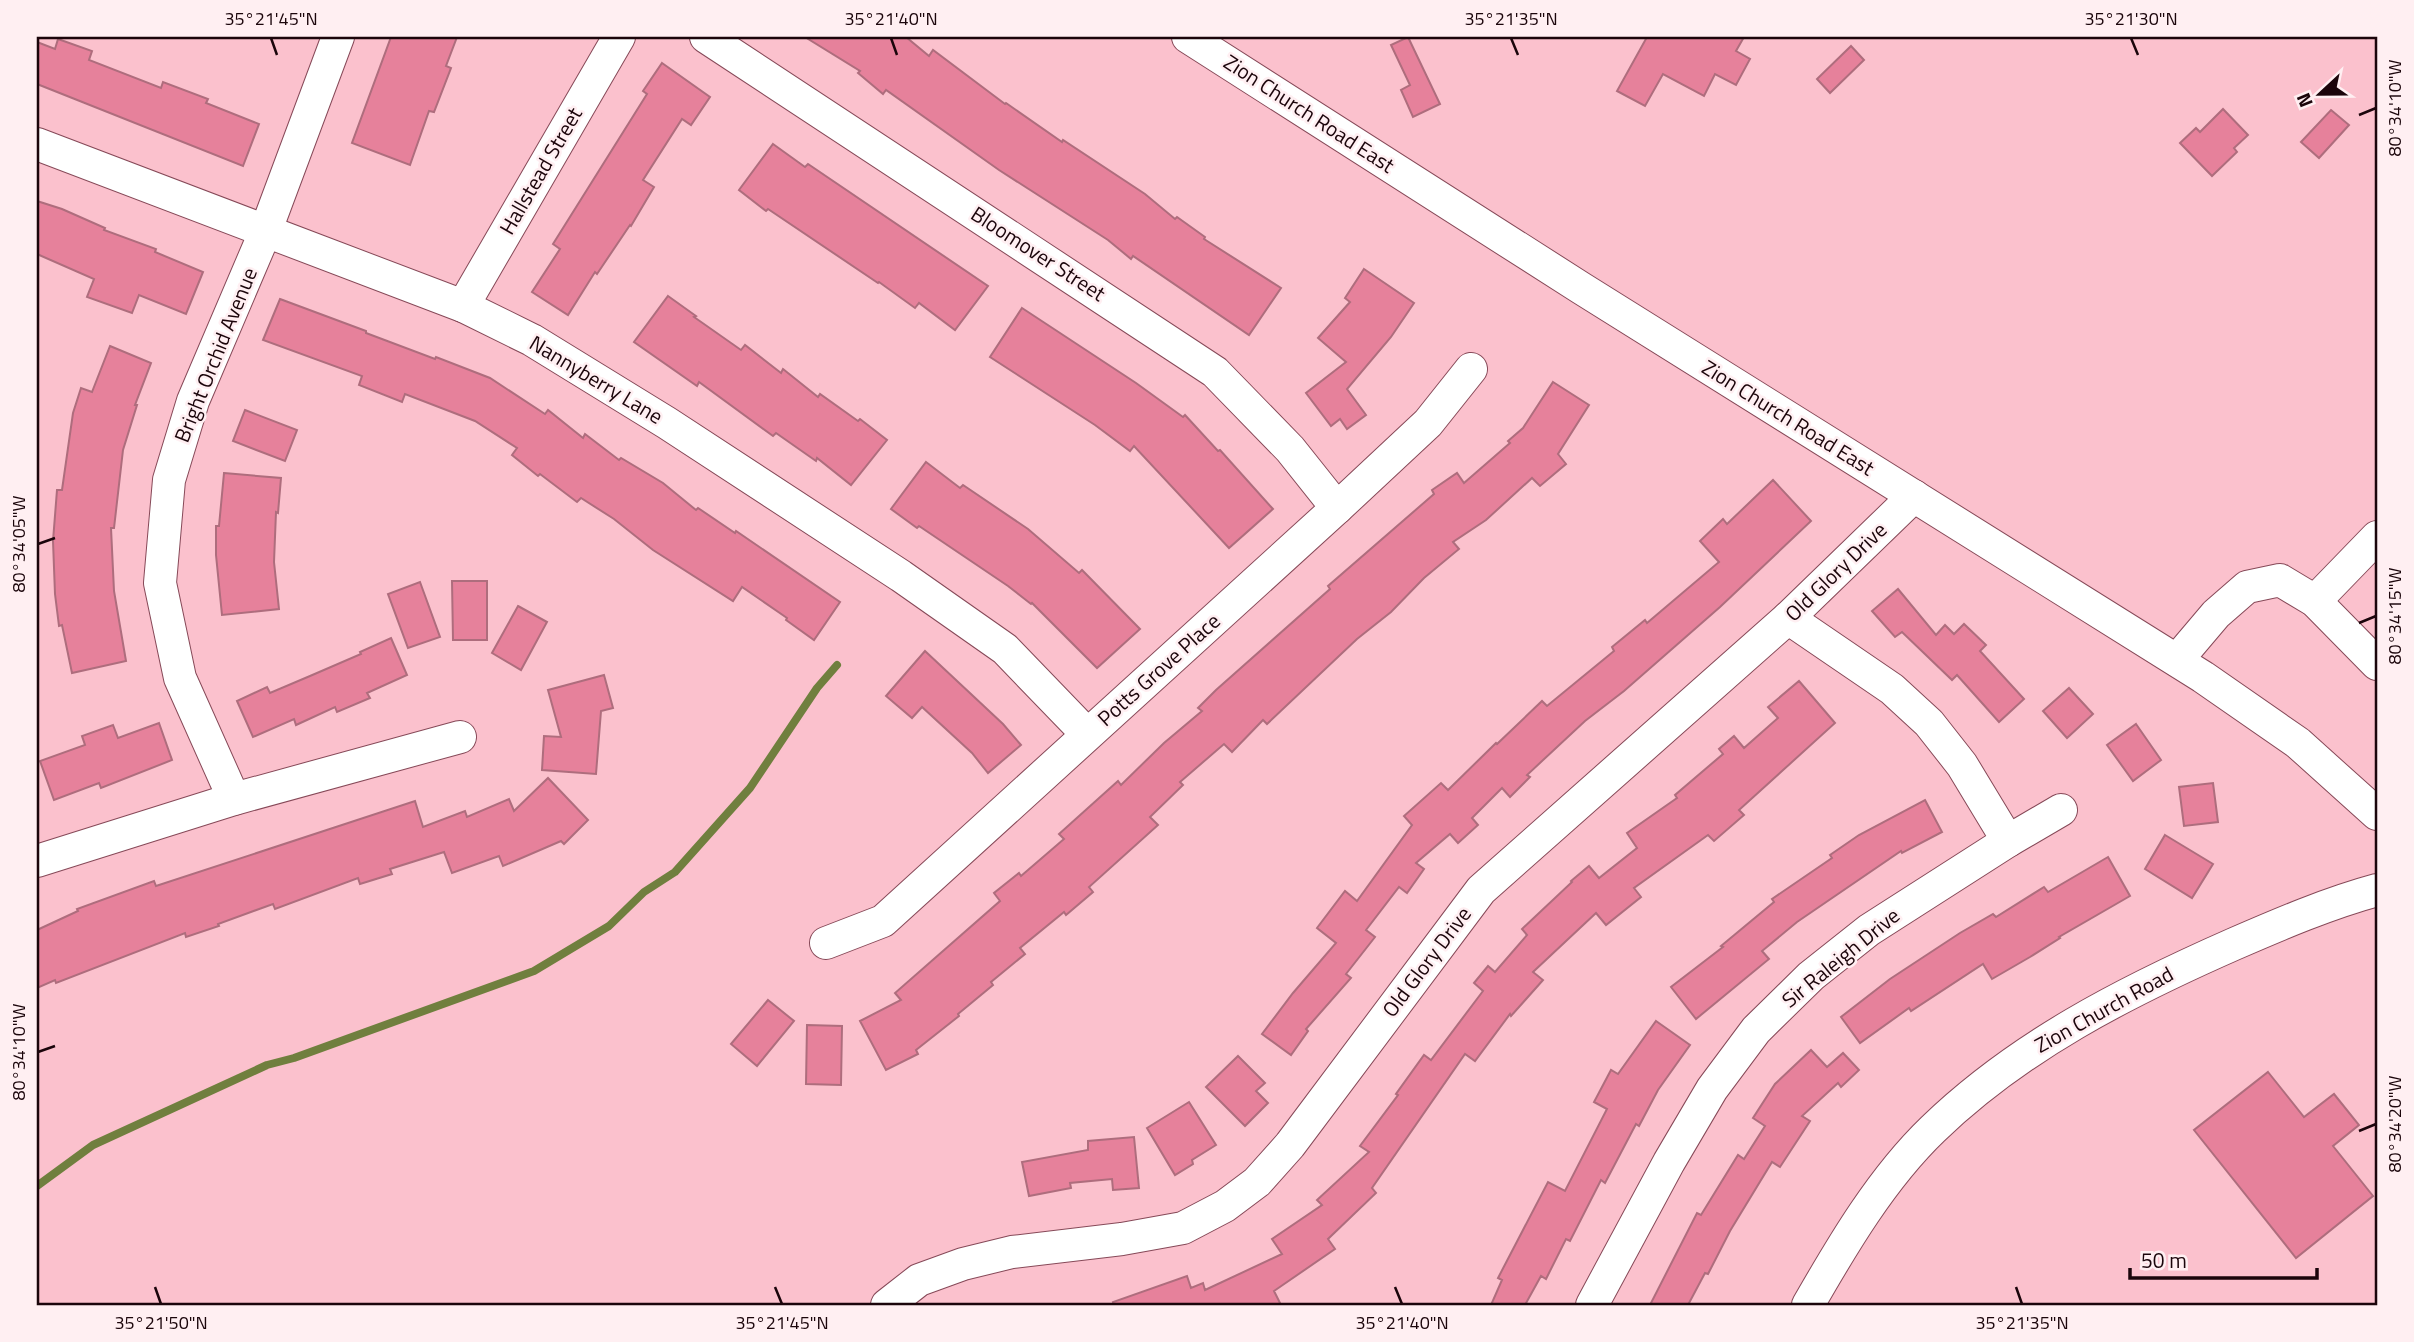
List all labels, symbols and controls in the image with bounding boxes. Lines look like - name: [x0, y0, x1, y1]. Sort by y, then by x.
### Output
- text: 35°21'45"N: [224, 5, 318, 32]
- text: 35°21'40"N: [844, 5, 938, 32]
- text: 35°21'35"N: [1464, 5, 1558, 32]
- text: 35°21'30"N: [2084, 5, 2178, 32]
- street label: Zion Church Road East: [1218, 46, 1402, 181]
- text: 80°34'10"W: [2381, 59, 2408, 156]
- north arrow: [2284, 60, 2354, 130]
- text: N: [2288, 89, 2320, 112]
- street label: Hallstead Street: [491, 100, 590, 240]
- street label: Bloomover Street: [965, 198, 1113, 309]
- street label: Bright Orchid Avenue: [165, 262, 265, 447]
- street label: Nannyberry Lane: [524, 327, 669, 432]
- street label: Zion Church Road East: [1696, 351, 1882, 484]
- text: 80°34'05"W: [5, 495, 32, 592]
- street label: Old Glory Drive: [1777, 514, 1894, 628]
- text: 80°34'15"W: [2381, 567, 2408, 664]
- street label: Potts Grove Place: [1090, 605, 1227, 733]
- street label: Old Glory Drive: [1374, 899, 1478, 1023]
- street label: Sir Raleigh Drive: [1774, 899, 1906, 1015]
- street label: Zion Church Road: [2028, 958, 2179, 1061]
- text: 80°34'10"W: [5, 1003, 32, 1100]
- text: 80°34'20"W: [2381, 1075, 2408, 1172]
- scale bar: [2130, 1237, 2318, 1281]
- text: 50 m: [2141, 1244, 2187, 1276]
- text: 35°21'50"N: [114, 1309, 208, 1336]
- text: 35°21'45"N: [735, 1309, 829, 1336]
- text: 35°21'40"N: [1355, 1309, 1449, 1336]
- text: 35°21'35"N: [1975, 1309, 2069, 1336]

